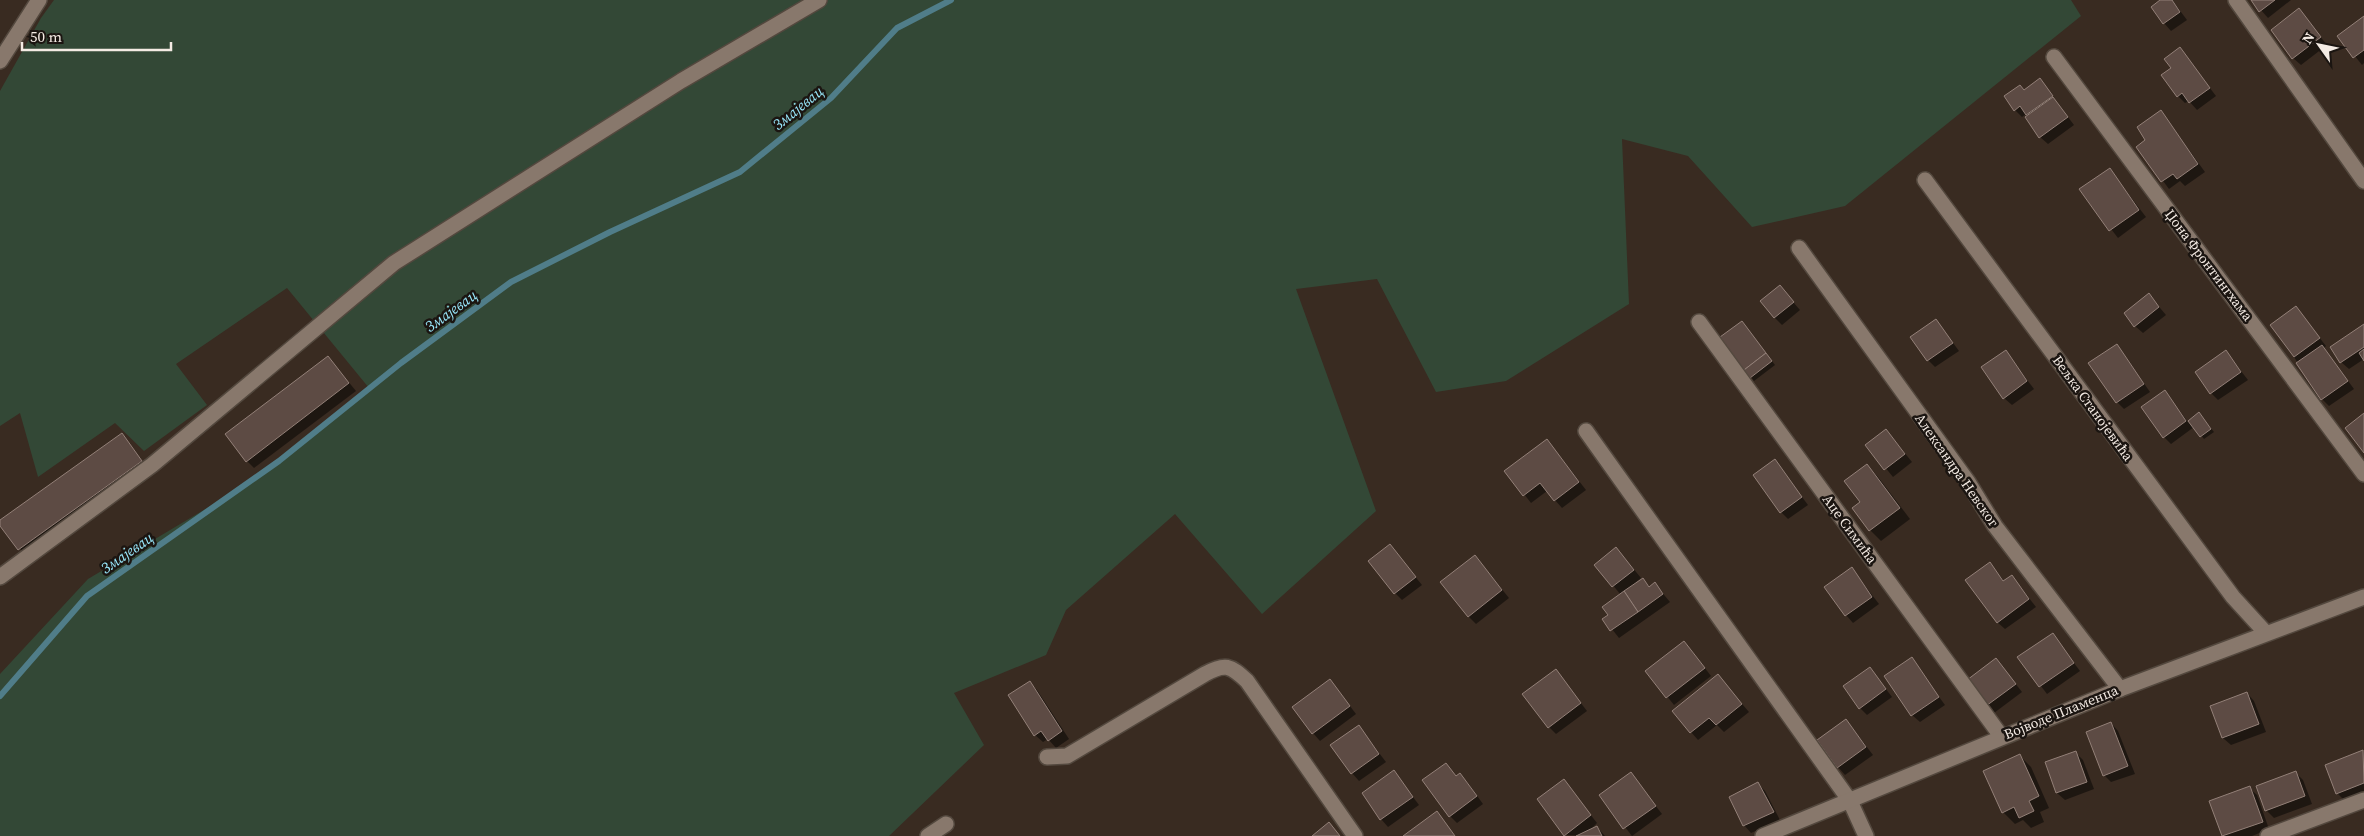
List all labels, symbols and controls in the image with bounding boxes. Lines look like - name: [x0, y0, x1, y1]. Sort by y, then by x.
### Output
- scale bar: [22, 20, 171, 52]
- north arrow: [2294, 20, 2344, 70]
- text: 50 m: [30, 26, 62, 47]
- text: N: [2297, 28, 2319, 48]
- water label: Змајевац: [768, 80, 828, 135]
- street label: Џона Фронтингхама: [2160, 205, 2258, 326]
- water label: Змајевац: [420, 284, 481, 337]
- street label: Вељка Станојевића: [2048, 351, 2139, 466]
- street label: Александра Невског: [1910, 409, 2004, 531]
- street label: Аце Симића: [1818, 490, 1882, 568]
- water label: Змајевац: [96, 527, 158, 578]
- street label: Војводе Пламенца: [2001, 680, 2122, 744]

